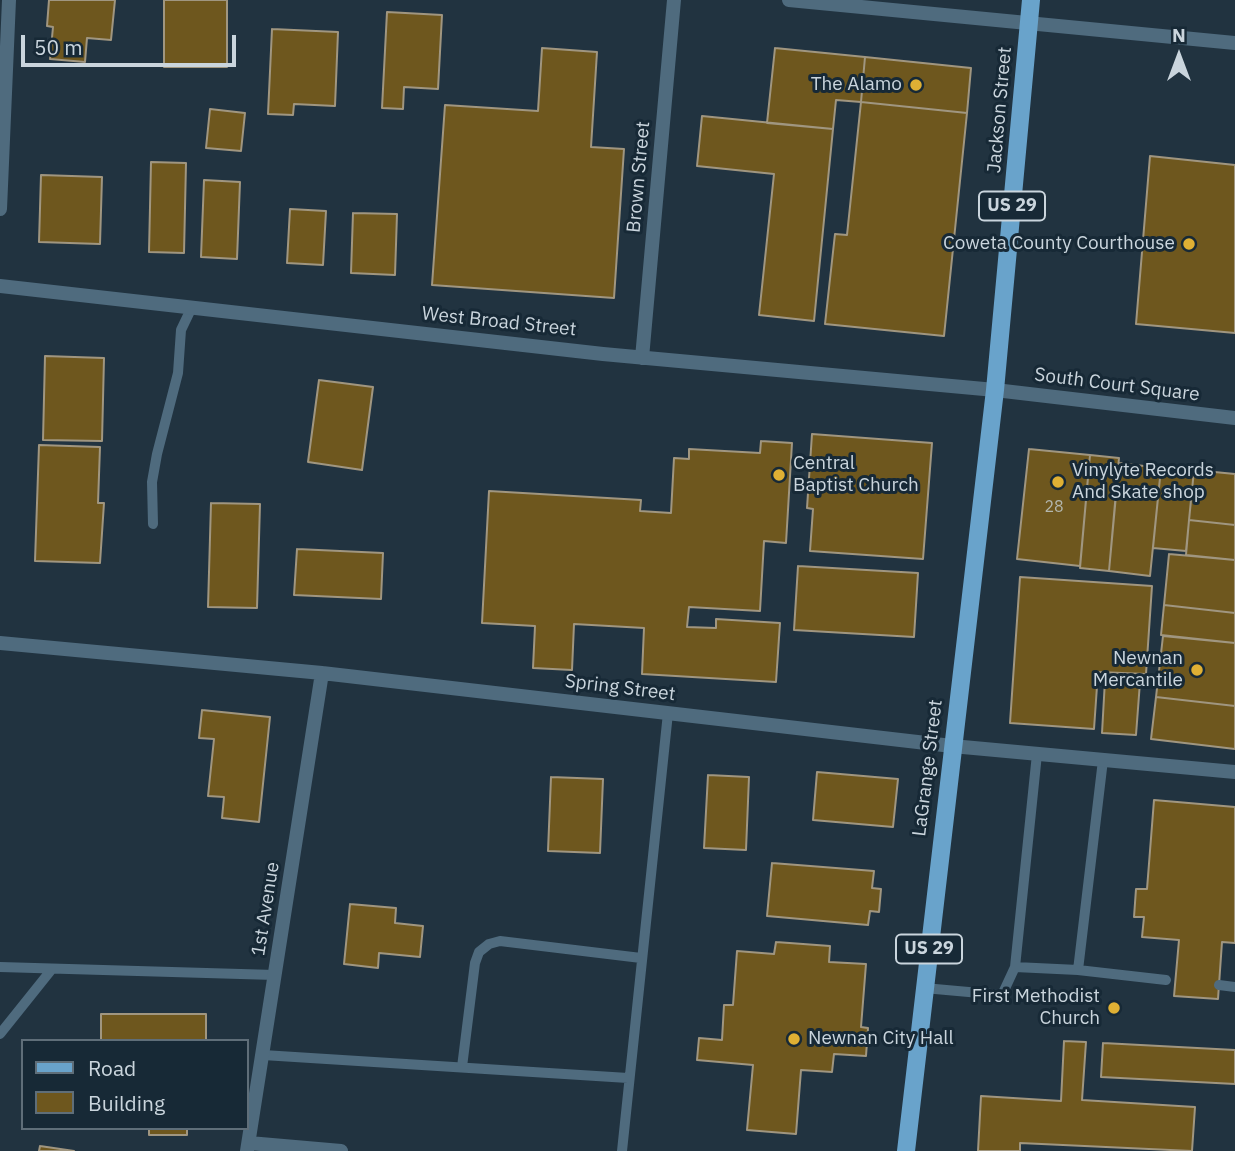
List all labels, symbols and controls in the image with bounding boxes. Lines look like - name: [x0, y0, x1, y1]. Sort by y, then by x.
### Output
- scale bar: [24, 21, 240, 65]
- north arrow: [1144, 21, 1214, 91]
- text: N: [1172, 23, 1186, 47]
- text: 50 m: [34, 33, 83, 61]
- street label: Jackson Street: [983, 46, 1017, 174]
- place label: The Alamo: [811, 74, 902, 96]
- marker: The Alamo: [908, 77, 924, 93]
- street label: Brown Street: [623, 120, 655, 234]
- road number: US 29: [979, 191, 1045, 220]
- place label: Coweta County Courthouse: [943, 233, 1175, 255]
- marker: Coweta County Courthouse: [1181, 236, 1197, 252]
- street label: West Broad Street: [421, 303, 577, 341]
- street label: South Court Square: [1033, 364, 1201, 406]
- place label: Central Baptist Church: [793, 453, 919, 497]
- place label: Vinylyte Records And Skate shop: [1072, 460, 1214, 504]
- marker: Central Baptist Church: [771, 467, 787, 483]
- marker: Vinylyte Records And Skate shop: [1050, 474, 1066, 490]
- house number: 28: [1044, 497, 1064, 517]
- place label: Newnan Mercantile: [1093, 648, 1183, 692]
- marker: Newnan Mercantile: [1189, 662, 1205, 678]
- street label: Spring Street: [563, 670, 677, 706]
- street label: LaGrange Street: [908, 698, 948, 838]
- street label: 1st Avenue: [247, 860, 285, 958]
- road number: US 29: [896, 934, 962, 964]
- place label: First Methodist Church: [972, 986, 1100, 1030]
- marker: First Methodist Church: [1106, 1000, 1122, 1016]
- place label: Newnan City Hall: [808, 1028, 954, 1050]
- marker: Newnan City Hall: [786, 1031, 802, 1047]
- legend: [21, 1039, 248, 1130]
- text: Road: [88, 1054, 136, 1082]
- text: Building: [88, 1089, 165, 1117]

